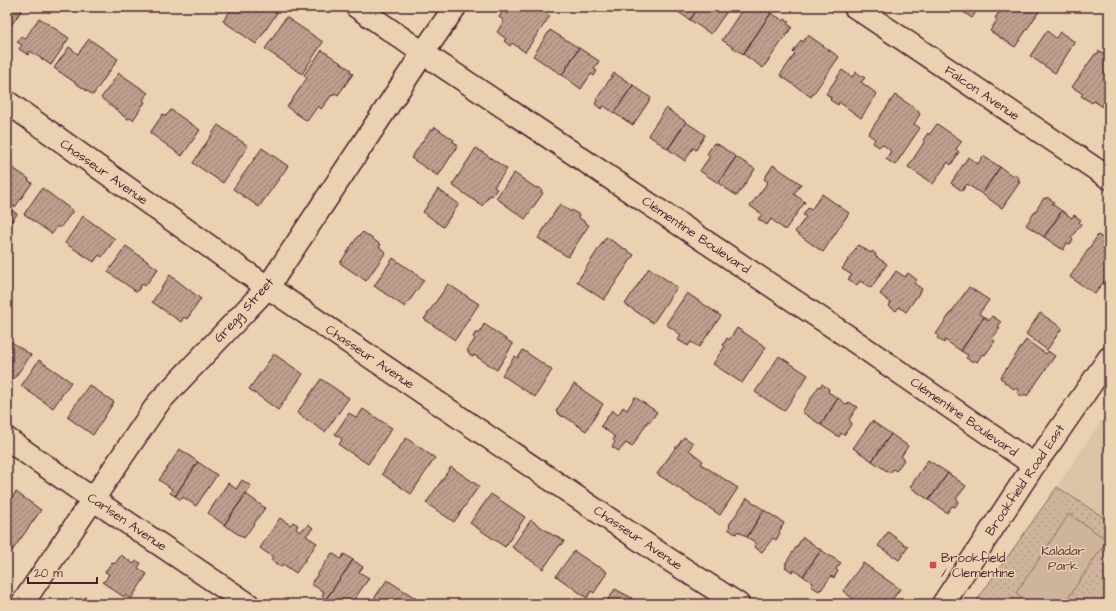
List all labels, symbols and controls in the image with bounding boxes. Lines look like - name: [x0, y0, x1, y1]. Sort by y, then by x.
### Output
- street label: Falcon Avenue: [941, 61, 1023, 125]
- street label: Chasseur Avenue: [56, 135, 152, 209]
- street label: Clémentine Boulevard: [638, 192, 754, 278]
- street label: Gregg Street: [210, 273, 279, 347]
- street label: Chasseur Avenue: [322, 321, 418, 393]
- street label: Clémentine Boulevard: [907, 373, 1022, 461]
- street label: Brookfield Road East: [981, 420, 1069, 539]
- street label: Carlsen Avenue: [84, 489, 170, 555]
- street label: Chasseur Avenue: [590, 502, 686, 574]
- park label: Kaladar Park: [1041, 542, 1085, 575]
- place label: Brookfield / Clementine: [941, 549, 1015, 582]
- scale bar: [28, 559, 97, 585]
- marker: Brookfield / Clementine: [928, 560, 938, 570]
- text: 20 m: [34, 565, 63, 582]

